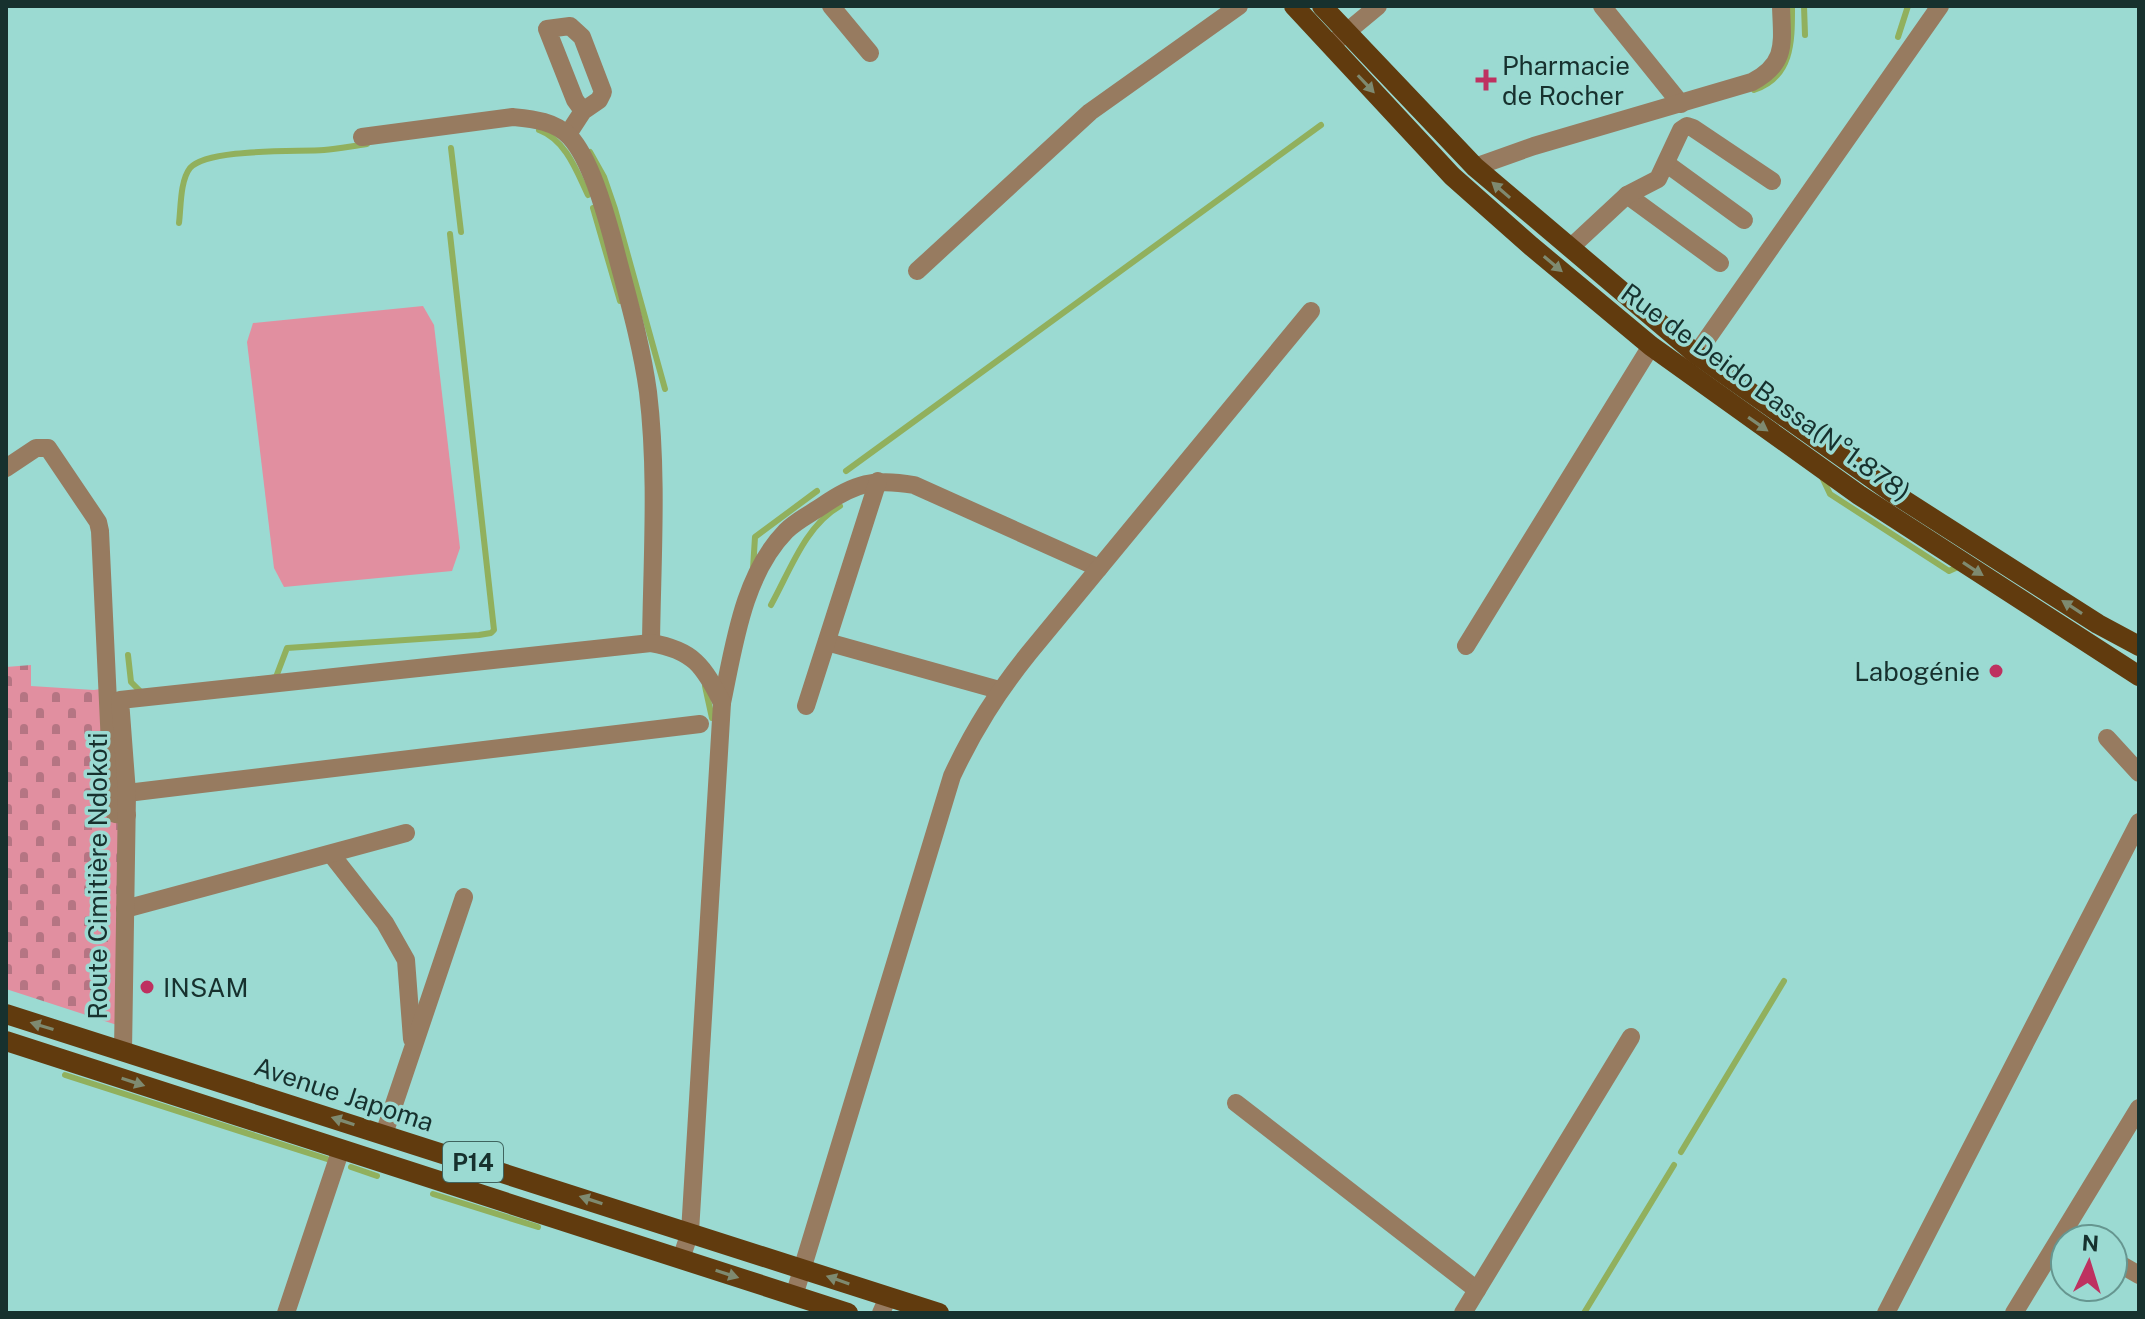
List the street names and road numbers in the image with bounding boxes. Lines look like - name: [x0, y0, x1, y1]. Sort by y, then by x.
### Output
- street label: Rue de Deido Bassa(N°1.878): [1615, 277, 1917, 507]
- street label: Route Cimitière Ndokoti: [82, 732, 113, 1020]
- street label: Avenue Japoma: [250, 1050, 438, 1138]
- road number: P14: [443, 1142, 503, 1182]

